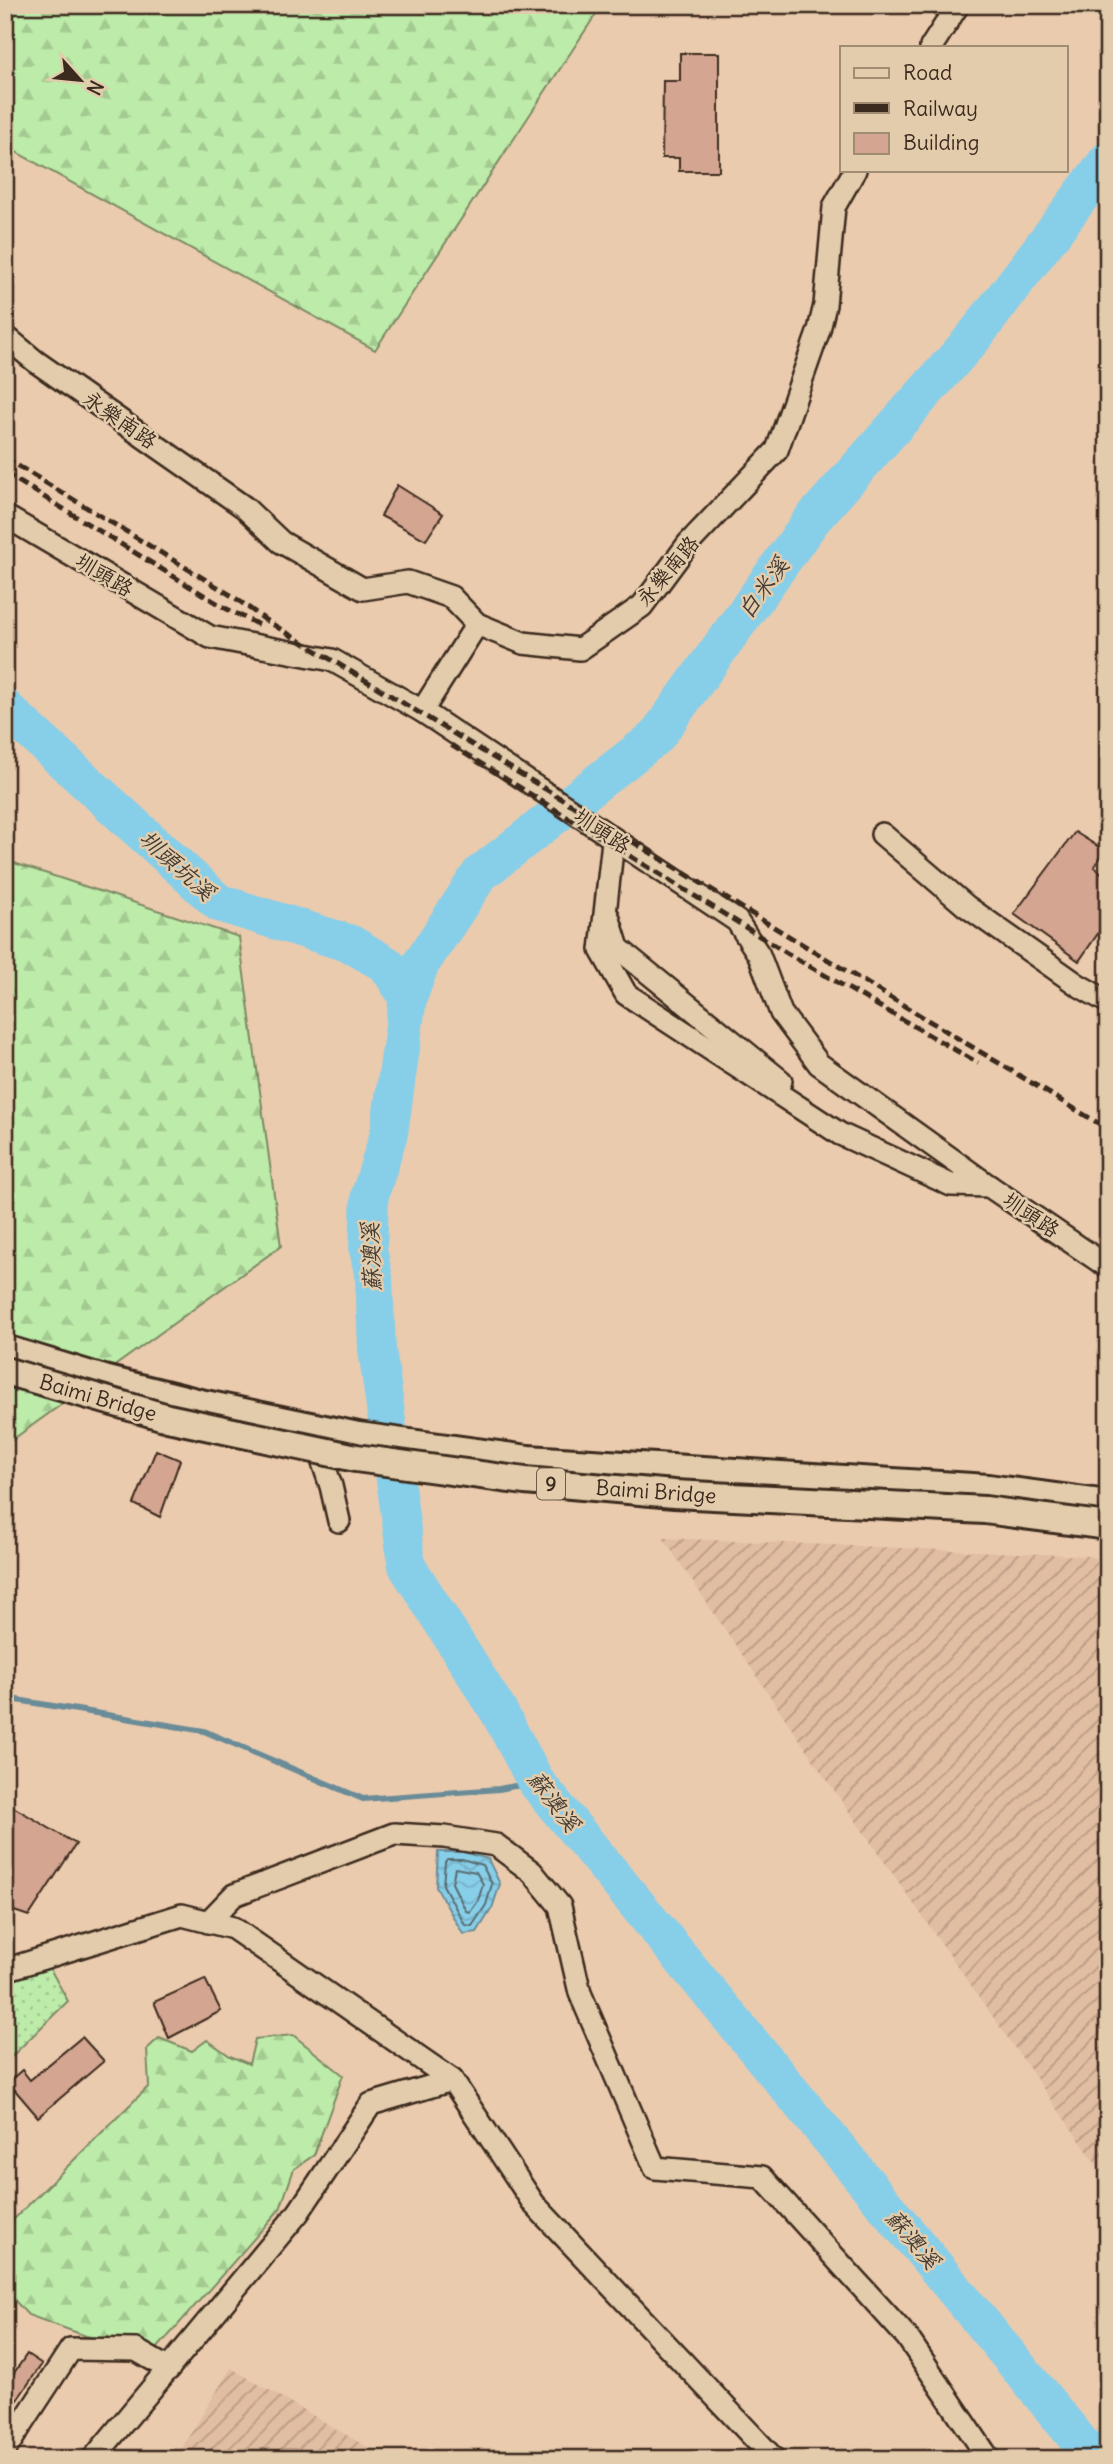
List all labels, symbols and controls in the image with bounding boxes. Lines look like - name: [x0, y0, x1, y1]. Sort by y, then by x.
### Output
- north arrow: [46, 46, 116, 116]
- legend: [840, 46, 1068, 172]
- text: Road: [903, 59, 952, 86]
- text: N: [81, 76, 109, 99]
- text: Railway: [903, 95, 978, 122]
- text: Building: [903, 129, 979, 156]
- street label: 永樂南路: [78, 384, 162, 455]
- street label: 永樂南路: [630, 530, 705, 612]
- street label: 圳頭路: [70, 547, 138, 602]
- water label: 白米溪: [731, 550, 796, 624]
- street label: 圳頭路: [569, 802, 636, 859]
- water label: 圳頭坑溪: [133, 823, 223, 908]
- street label: 圳頭路: [998, 1186, 1065, 1243]
- water label: 蘇澳溪: [355, 1220, 386, 1292]
- street label: Baimi Bridge: [36, 1368, 160, 1427]
- road number: 9: [537, 1468, 565, 1500]
- street label: Baimi Bridge: [595, 1474, 717, 1509]
- water label: 蘇澳溪: [522, 1764, 588, 1839]
- water label: 蘇澳溪: [880, 2203, 948, 2276]

